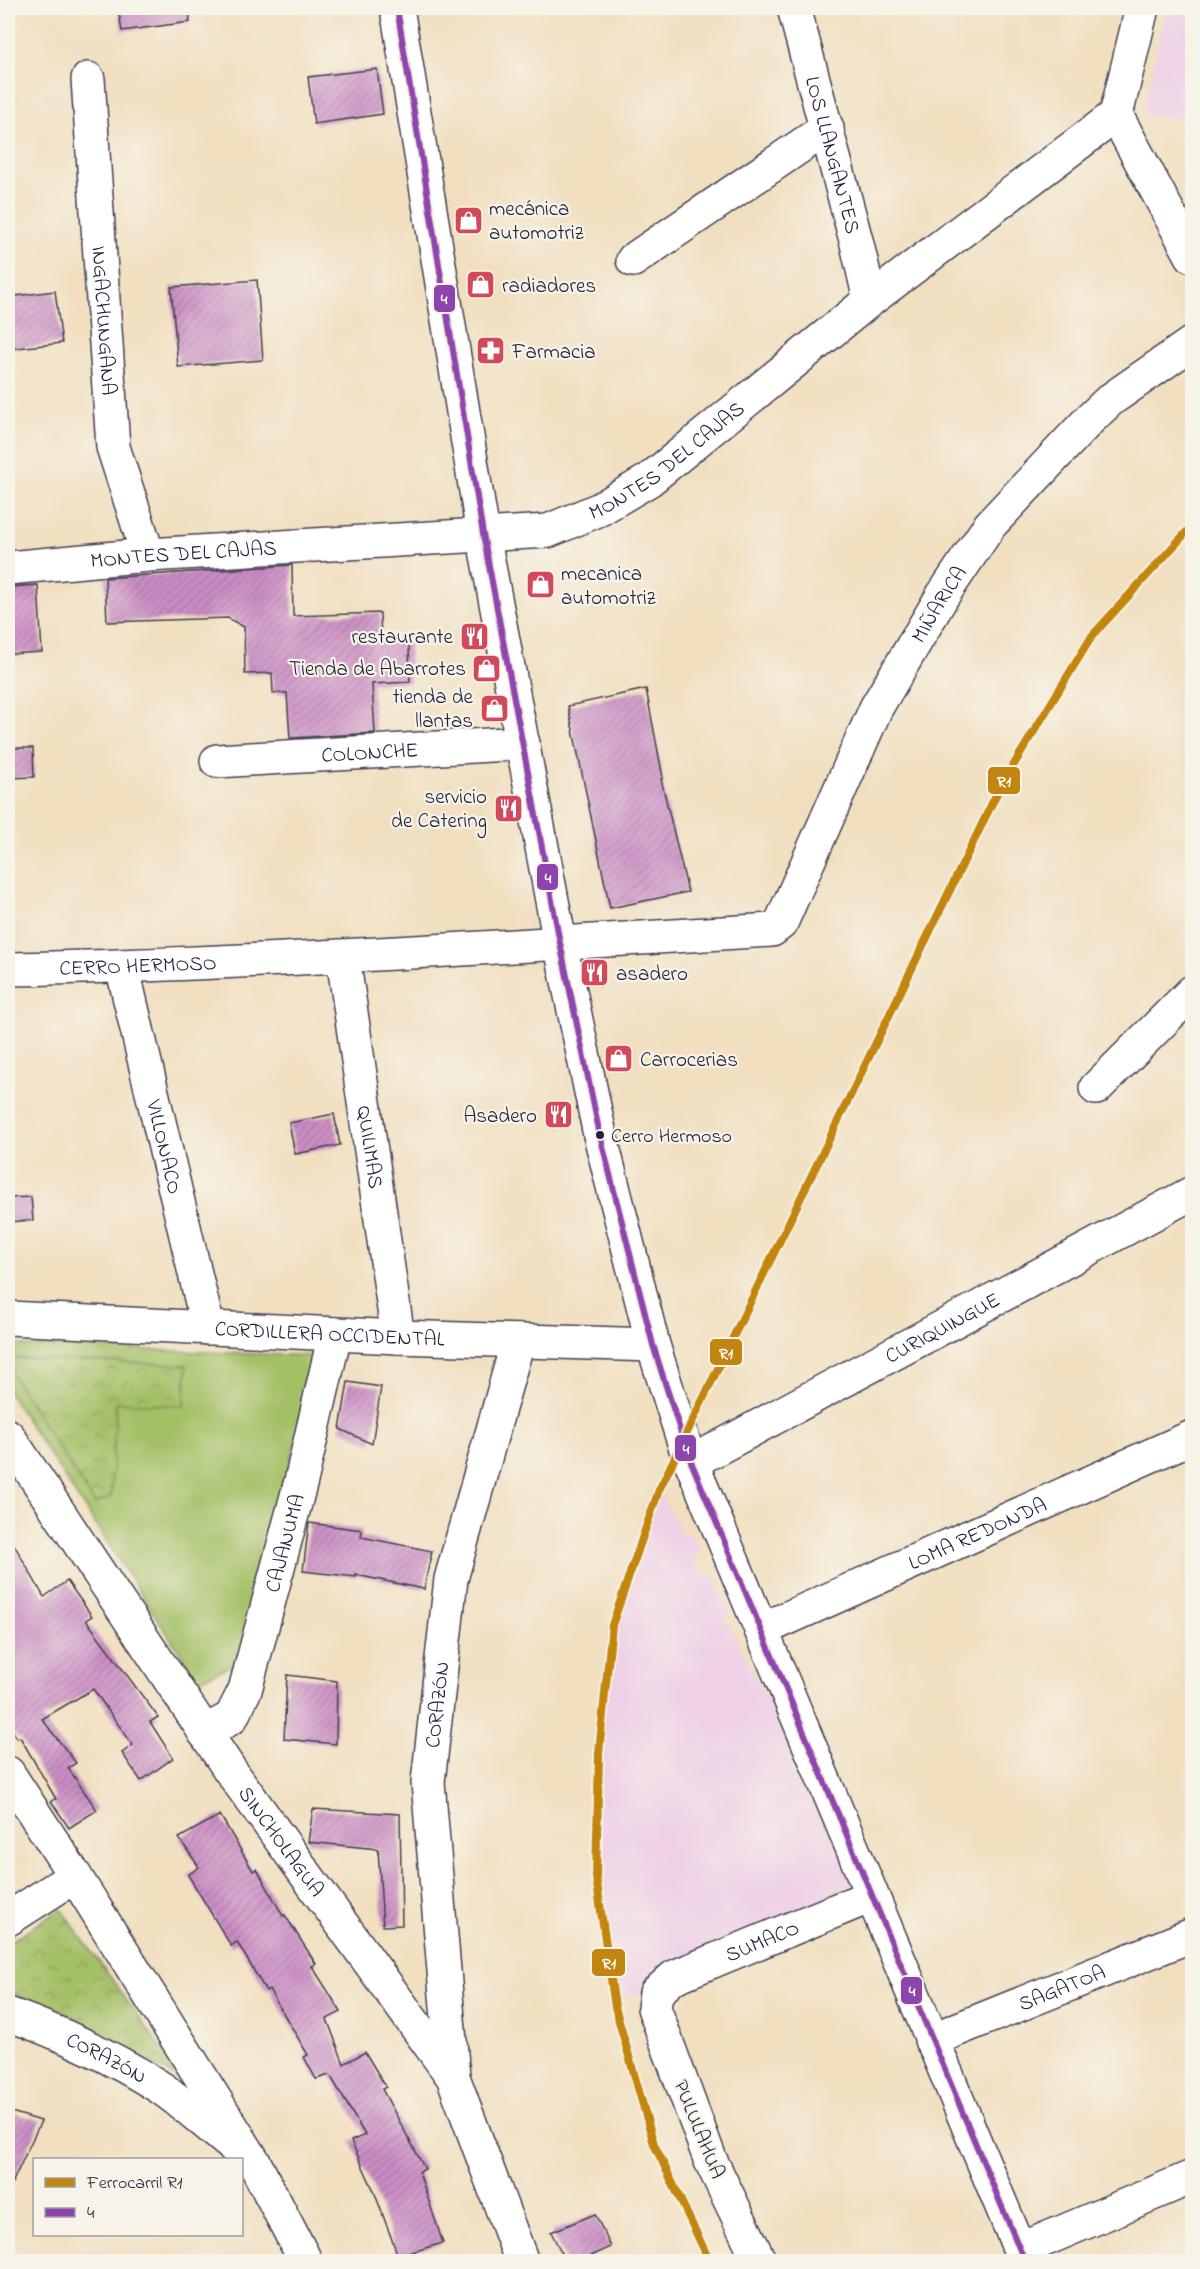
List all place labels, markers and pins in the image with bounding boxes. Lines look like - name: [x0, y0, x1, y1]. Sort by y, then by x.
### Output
- place label: mecánica automotriz: [489, 195, 584, 249]
- shop icon: mecánica automotriz: [452, 204, 484, 236]
- shop icon: radiadores: [465, 269, 497, 301]
- place label: radiadores: [502, 272, 596, 302]
- pharmacy icon: Farmacia: [475, 335, 507, 367]
- place label: Farmacia: [511, 338, 596, 368]
- place label: mecanica automotriz: [561, 560, 656, 614]
- shop icon: mecanica automotriz: [524, 569, 556, 601]
- restaurant icon: restaurante: [458, 620, 490, 652]
- place label: restaurante: [351, 623, 454, 653]
- shop icon: Tienda de Abarrotes: [471, 652, 503, 684]
- place label: Tienda de Abarrotes: [289, 655, 466, 685]
- place label: tienda de llantas: [393, 683, 474, 737]
- shop icon: tienda de llantas: [478, 692, 510, 724]
- place label: servicio de Catering: [391, 783, 487, 839]
- restaurant icon: servicio de Catering: [492, 792, 524, 824]
- restaurant icon: asadero: [579, 957, 611, 989]
- place label: asadero: [616, 960, 688, 990]
- shop icon: Carrocerias: [603, 1043, 635, 1075]
- place label: Carrocerias: [640, 1046, 738, 1076]
- restaurant icon: Asadero: [542, 1099, 574, 1131]
- place label: Asadero: [463, 1102, 537, 1132]
- place label: Cerro Hermoso: [611, 1123, 732, 1152]
- marker: Cerro Hermoso: [594, 1129, 606, 1141]

